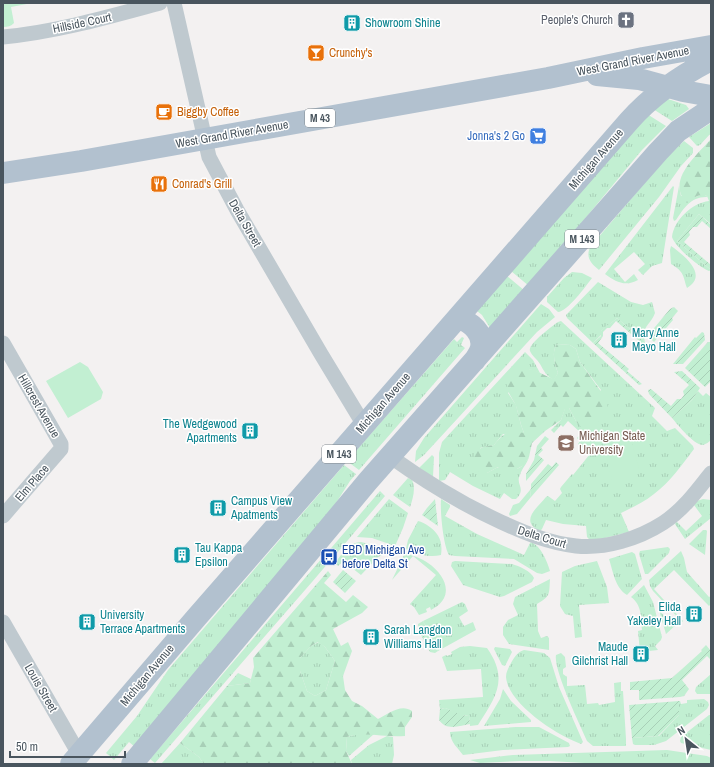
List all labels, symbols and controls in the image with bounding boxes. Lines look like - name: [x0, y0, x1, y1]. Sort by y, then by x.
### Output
- street label: Hillside Court: [51, 9, 113, 37]
- church icon: People's Church: [616, 10, 636, 30]
- place label: People's Church: [541, 12, 613, 28]
- building icon: Showroom Shine: [342, 13, 362, 33]
- place label: Showroom Shine: [365, 15, 440, 31]
- street label: West Grand River Avenue: [576, 42, 690, 80]
- bar icon: Crunchy's: [306, 43, 326, 63]
- place label: Crunchy's: [329, 45, 373, 61]
- cafe icon: Biggby Coffee: [154, 102, 174, 122]
- place label: Biggby Coffee: [177, 104, 239, 120]
- road number: M 43: [305, 109, 335, 127]
- street label: West Grand River Avenue: [174, 116, 290, 152]
- street label: Michigan Avenue: [565, 125, 627, 193]
- supermarket icon: Jonna's 2 Go: [528, 126, 548, 146]
- place label: Jonna's 2 Go: [467, 128, 525, 144]
- restaurant icon: Conrad's Grill: [149, 174, 169, 194]
- place label: Conrad's Grill: [172, 176, 232, 192]
- street label: Delta Street: [225, 196, 265, 250]
- road number: M 143: [565, 230, 599, 248]
- place label: Mary Anne Mayo Hall: [632, 325, 679, 355]
- building icon: Mary Anne Mayo Hall: [609, 330, 629, 350]
- street label: Michigan Avenue: [352, 369, 414, 437]
- street label: Hillcrest Avenue: [14, 371, 64, 441]
- place label: The Wedgewood Apartments: [163, 416, 237, 446]
- building icon: The Wedgewood Apartments: [240, 421, 260, 441]
- place label: Michigan State University: [579, 428, 645, 458]
- school or university icon: Michigan State University: [556, 433, 576, 453]
- road number: M 143: [322, 445, 356, 463]
- street label: Elm Place: [11, 461, 53, 505]
- place label: Campus View Apatments: [230, 493, 293, 523]
- building icon: Campus View Apatments: [208, 498, 228, 518]
- street label: Delta Court: [516, 522, 568, 552]
- place label: Tau Kappa Epsilon: [195, 540, 243, 570]
- place label: EBD Michigan Ave before Delta St: [342, 542, 424, 572]
- building icon: Tau Kappa Epsilon: [172, 545, 192, 565]
- bus stop icon: EBD Michigan Ave before Delta St: [319, 547, 339, 567]
- place label: Elida Yakeley Hall: [627, 599, 682, 629]
- building icon: Elida Yakeley Hall: [684, 604, 704, 624]
- place label: University Terrace Apartments: [100, 607, 185, 637]
- building icon: University Terrace Apartments: [77, 612, 97, 632]
- place label: Sarah Langdon Williams Hall: [384, 622, 451, 652]
- building icon: Sarah Langdon Williams Hall: [361, 627, 381, 647]
- place label: Maude Gilchrist Hall: [572, 639, 628, 669]
- street label: Michigan Avenue: [116, 641, 178, 709]
- building icon: Maude Gilchrist Hall: [631, 644, 651, 664]
- street label: Louis Street: [21, 661, 61, 715]
- north arrow: [666, 719, 706, 759]
- text: N: [675, 723, 687, 738]
- scale bar: [10, 733, 125, 759]
- text: 50 m: [16, 739, 38, 755]

